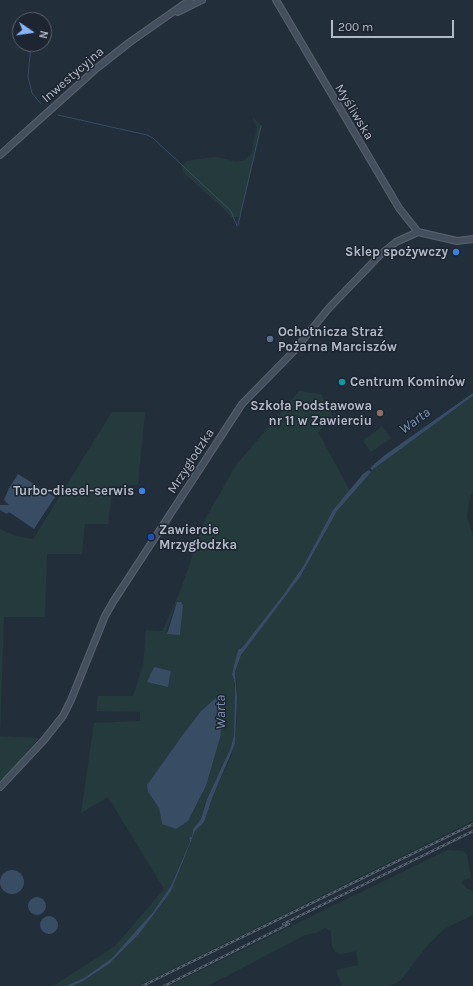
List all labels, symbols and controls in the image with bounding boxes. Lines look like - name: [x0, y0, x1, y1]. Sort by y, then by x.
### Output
- north arrow: [12, 12, 52, 52]
- scale bar: [333, 12, 456, 38]
- text: 200 m: [338, 20, 373, 34]
- text: N: [36, 29, 50, 40]
- street label: Inwestycyjna: [39, 44, 107, 106]
- street label: Myśliwska: [331, 81, 377, 143]
- place label: Sklep spożywczy: [345, 244, 448, 260]
- marker: Sklep spożywczy: [451, 247, 461, 257]
- place label: Ochotnicza Straż Pożarna Marciszów: [278, 324, 397, 355]
- marker: Ochotnicza Straż Pożarna Marciszów: [265, 334, 275, 344]
- place label: Centrum Kominów: [350, 374, 465, 390]
- marker: Centrum Kominów: [337, 377, 347, 387]
- place label: Szkoła Podstawowa nr 11 w Zawierciu: [250, 398, 372, 429]
- water label: Warta: [396, 404, 434, 438]
- marker: Szkoła Podstawowa nr 11 w Zawierciu: [375, 408, 385, 418]
- street label: Mrzygłodzka: [164, 426, 218, 496]
- place label: Turbo-diesel-serwis: [13, 483, 134, 499]
- marker: Turbo-diesel-serwis: [137, 486, 147, 496]
- place label: Zawiercie Mrzygłodzka: [159, 522, 237, 553]
- marker: Zawiercie Mrzygłodzka: [146, 532, 156, 542]
- water label: Warta: [212, 695, 230, 729]

